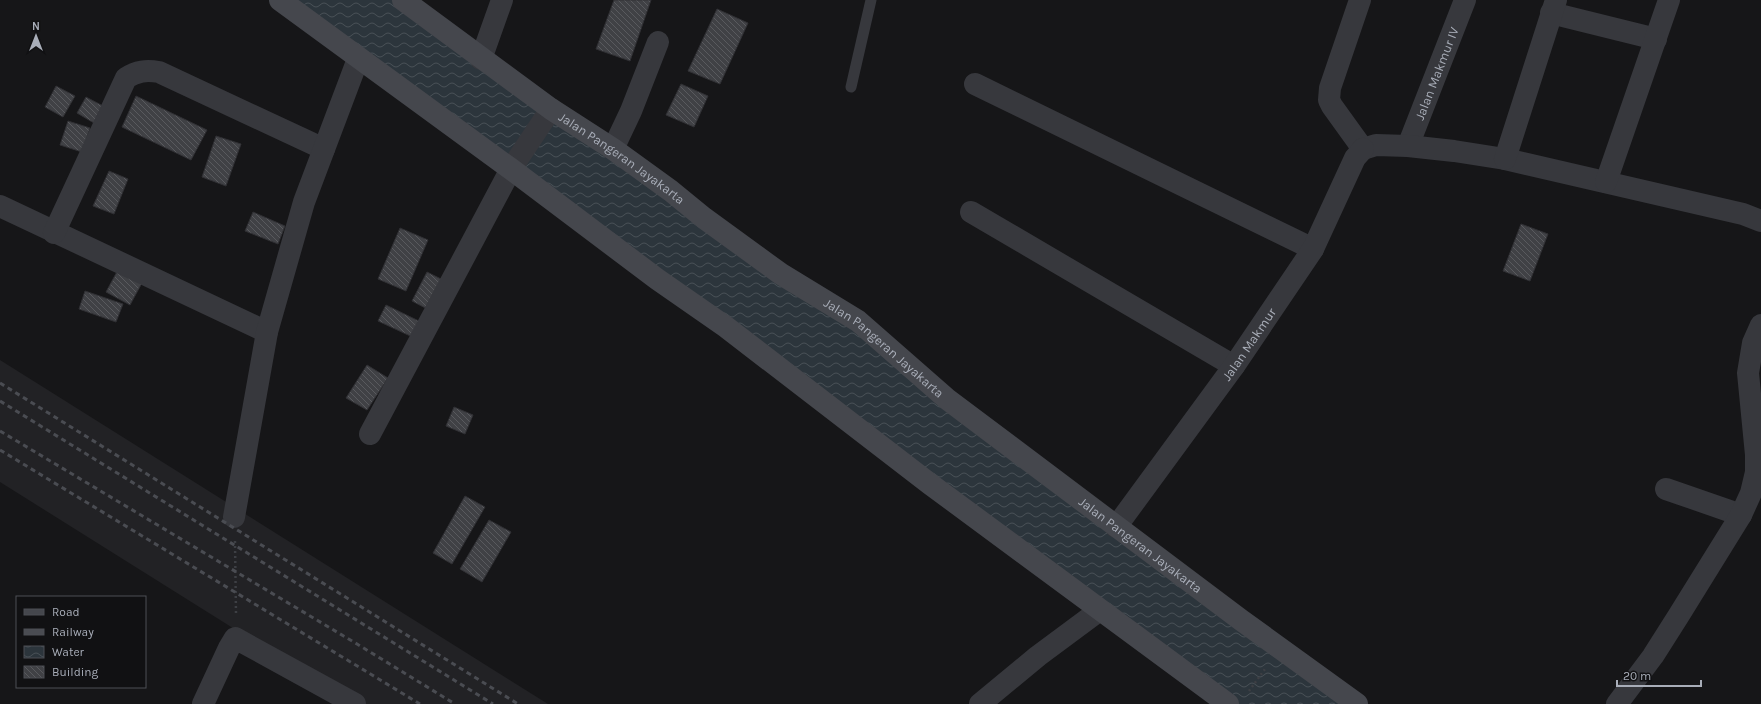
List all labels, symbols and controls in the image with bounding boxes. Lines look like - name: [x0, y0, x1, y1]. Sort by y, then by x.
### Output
- north arrow: [16, 16, 56, 56]
- text: N: [32, 20, 40, 33]
- street label: Jalan Makmur IV: [1412, 24, 1462, 122]
- street label: Jalan Pangeran Jayakarta: [556, 109, 688, 207]
- street label: Jalan Pangeran Jayakarta: [821, 295, 947, 401]
- street label: Jalan Makmur: [1219, 305, 1279, 384]
- street label: Jalan Pangeran Jayakarta: [1076, 494, 1205, 596]
- legend: [16, 596, 146, 688]
- text: Road: [52, 605, 80, 619]
- text: Railway: [52, 625, 94, 639]
- text: Water: [52, 645, 85, 659]
- scale bar: [1617, 662, 1701, 688]
- text: Building: [52, 665, 99, 679]
- text: 20 m: [1623, 669, 1651, 683]

